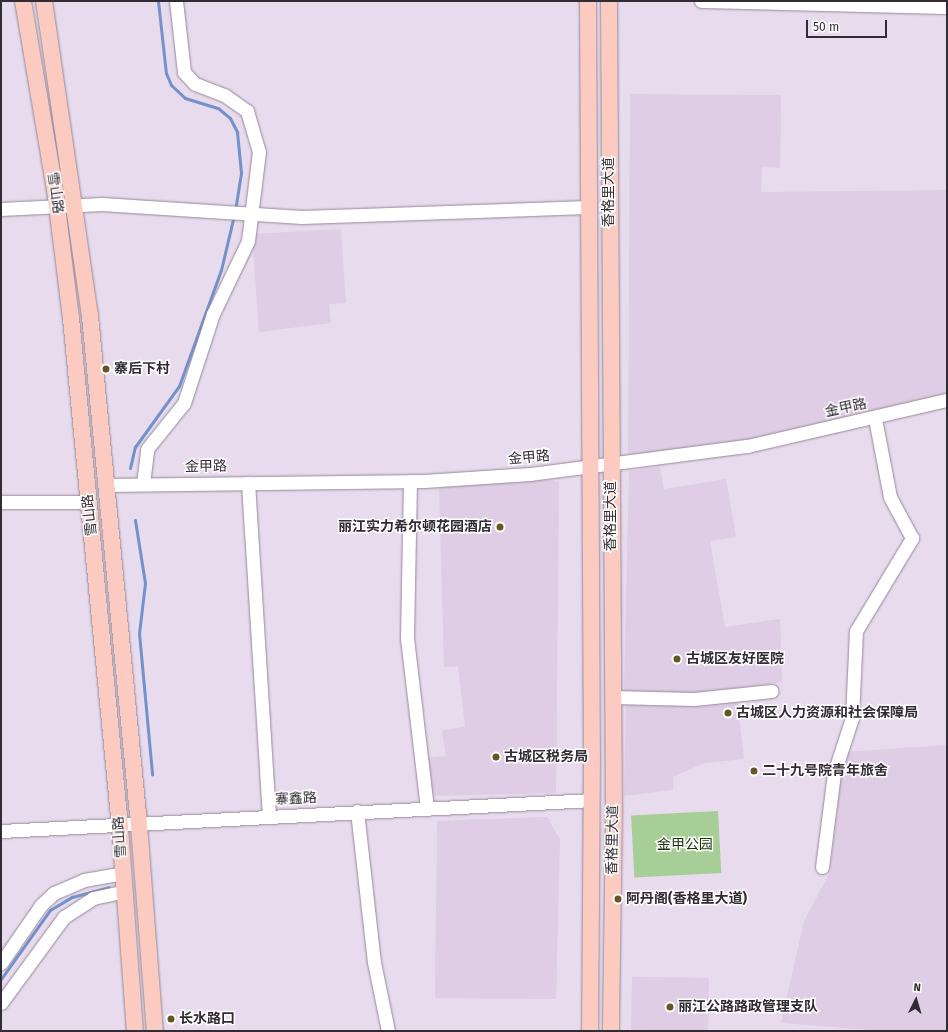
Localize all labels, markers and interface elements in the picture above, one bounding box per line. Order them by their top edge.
scale bar [808,12,889,38]
text: 50 m [813,20,839,34]
street label: 香格里大道 [601,157,617,227]
street label: 雪山路 [44,171,66,215]
place label: 寨后下村 [114,361,170,377]
marker: 寨后下村 [101,364,111,374]
street label: 金甲路 [824,395,868,421]
street label: 金甲路 [507,448,551,468]
street label: 金甲路 [185,458,227,476]
street label: 香格里大道 [603,481,619,551]
street label: 雪山路 [79,493,101,537]
place label: 丽江实力希尔顿花园酒店 [338,519,492,535]
marker: 丽江实力希尔顿花园酒店 [495,522,505,532]
place label: 古城区友好医院 [686,651,784,667]
marker: 古城区友好医院 [671,653,683,665]
place label: 古城区人力资源和社会保障局 [736,705,918,721]
marker: 古城区人力资源和社会保障局 [723,708,733,718]
place label: 古城区税务局 [504,749,588,765]
marker: 古城区税务局 [491,752,501,762]
place label: 二十九号院青年旅舍 [762,763,888,779]
marker: 二十九号院青年旅舍 [749,766,759,776]
street label: 寨鑫路 [275,790,317,808]
street label: 香格里大道 [604,805,622,875]
street label: 雪山路 [110,815,130,859]
park label: 金甲公园 [657,837,713,853]
place label: 阿丹阁(香格里大道) [626,891,747,907]
marker: 阿丹阁(香格里大道) [613,894,623,904]
north arrow [896,980,936,1020]
text: N [913,981,921,994]
place label: 丽江公路路政管理支队 [678,999,818,1015]
marker: 丽江公路路政管理支队 [665,1002,675,1012]
place label: 长水路口 [179,1011,235,1027]
marker: 长水路口 [166,1014,176,1024]

